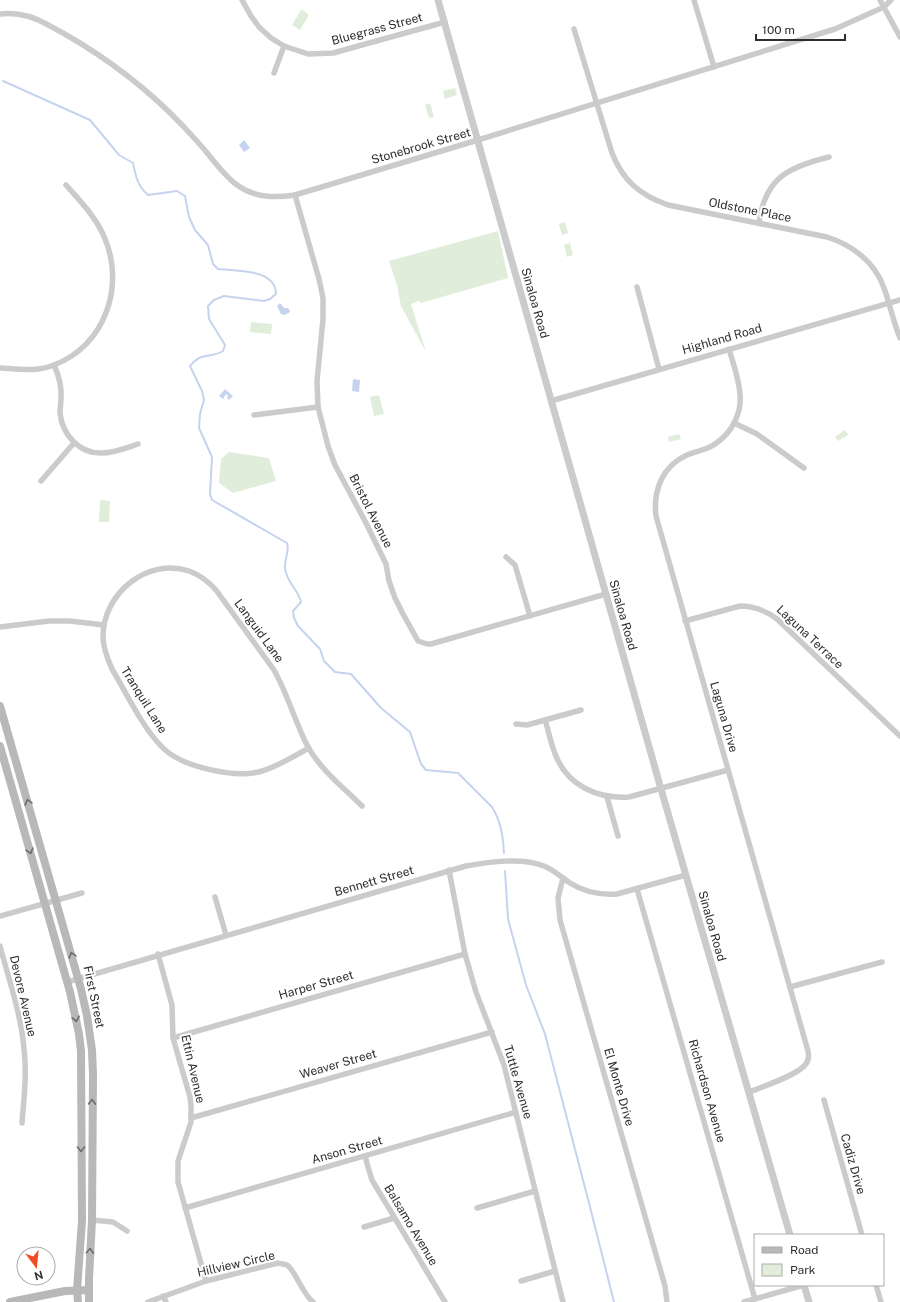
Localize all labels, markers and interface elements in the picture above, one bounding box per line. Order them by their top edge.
street label: Bluegrass Street [330,10,424,48]
scale bar [756,16,845,42]
text: 100 m [762,23,795,37]
street label: Stonebrook Street [370,125,473,167]
street label: Oldstone Place [707,195,793,225]
street label: Sinaloa Road [518,266,552,340]
street label: Highland Road [681,321,763,357]
street label: Bristol Avenue [346,472,396,550]
street label: Sinaloa Road [606,578,640,652]
street label: Languid Lane [231,597,287,666]
street label: Laguna Terrace [774,602,846,672]
street label: Tranquil Lane [118,664,170,736]
street label: Laguna Drive [707,680,741,754]
one-way arrow [24,799,32,805]
one-way arrow [25,847,34,854]
street label: Bennett Street [333,863,416,899]
street label: Sinaloa Road [695,889,729,963]
one-way arrow [68,951,76,958]
street label: Devore Avenue [7,954,39,1038]
street label: First Street [81,965,108,1030]
street label: Harper Street [277,968,355,1002]
one-way arrow [72,1016,80,1023]
street label: Ettin Avenue [178,1033,208,1105]
street label: Richardson Avenue [686,1038,728,1144]
street label: Tuttle Avenue [501,1043,535,1121]
street label: Weaver Street [298,1046,378,1082]
street label: El Monte Drive [601,1046,637,1128]
one-way arrow [88,1099,96,1105]
street label: Cadiz Drive [838,1132,868,1196]
street label: Anson Street [310,1133,384,1167]
one-way arrow [77,1146,85,1152]
street label: Balsamo Avenue [381,1182,441,1268]
legend [754,1234,884,1286]
text: Road [790,1243,818,1257]
north arrow [16,1246,56,1286]
one-way arrow [86,1248,95,1254]
street label: Hillview Circle [196,1248,277,1280]
text: Park [790,1263,816,1277]
text: N [33,1269,45,1283]

